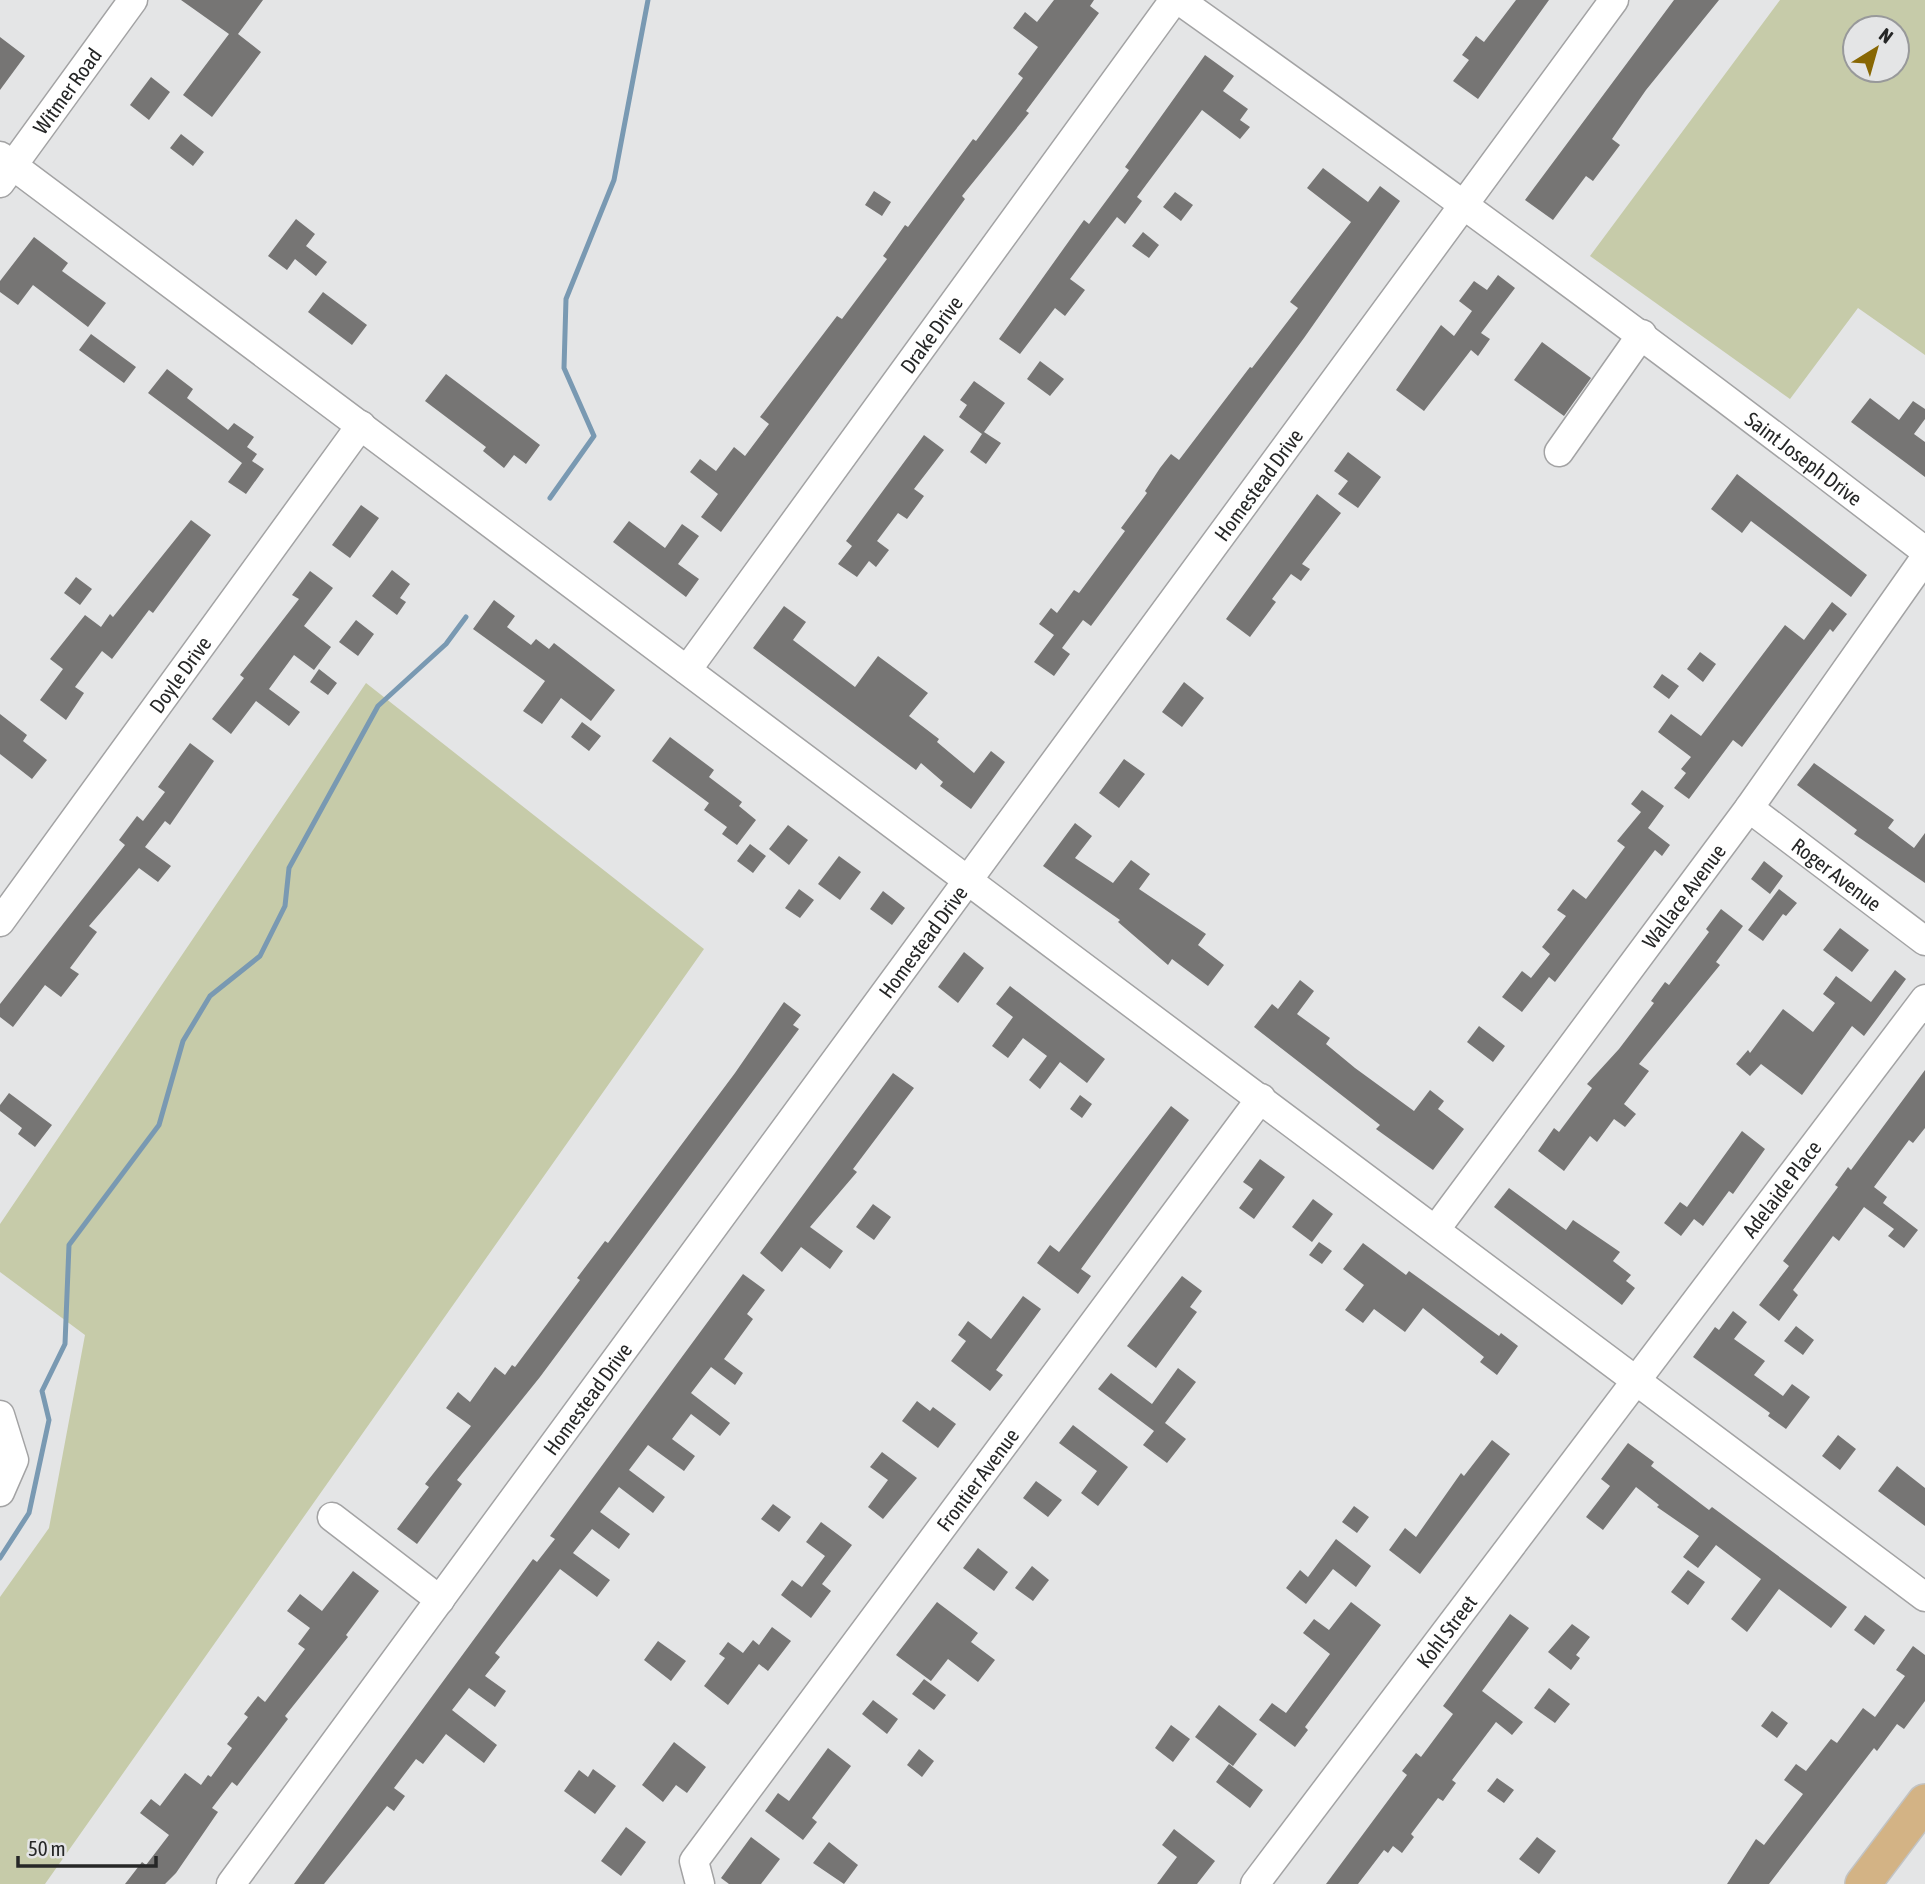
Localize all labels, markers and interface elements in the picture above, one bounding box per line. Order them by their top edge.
north arrow [1841,14,1911,84]
text: N [1875,23,1897,48]
street label: Witmer Road [28,43,106,138]
street label: Drake Drive [895,291,967,378]
street label: Saint Joseph Drive [1741,406,1867,510]
street label: Homestead Drive [1209,424,1307,545]
street label: Doyle Drive [144,631,216,717]
street label: Roger Avenue [1787,833,1886,916]
street label: Wallace Avenue [1637,839,1730,953]
street label: Homestead Drive [874,881,972,1002]
street label: Adelaide Place [1737,1136,1826,1242]
street label: Homestead Drive [538,1338,636,1459]
street label: Frontier Avenue [931,1423,1023,1536]
street label: Kohl Street [1411,1590,1481,1672]
scale bar [18,1825,156,1869]
text: 50 m [28,1836,66,1860]

